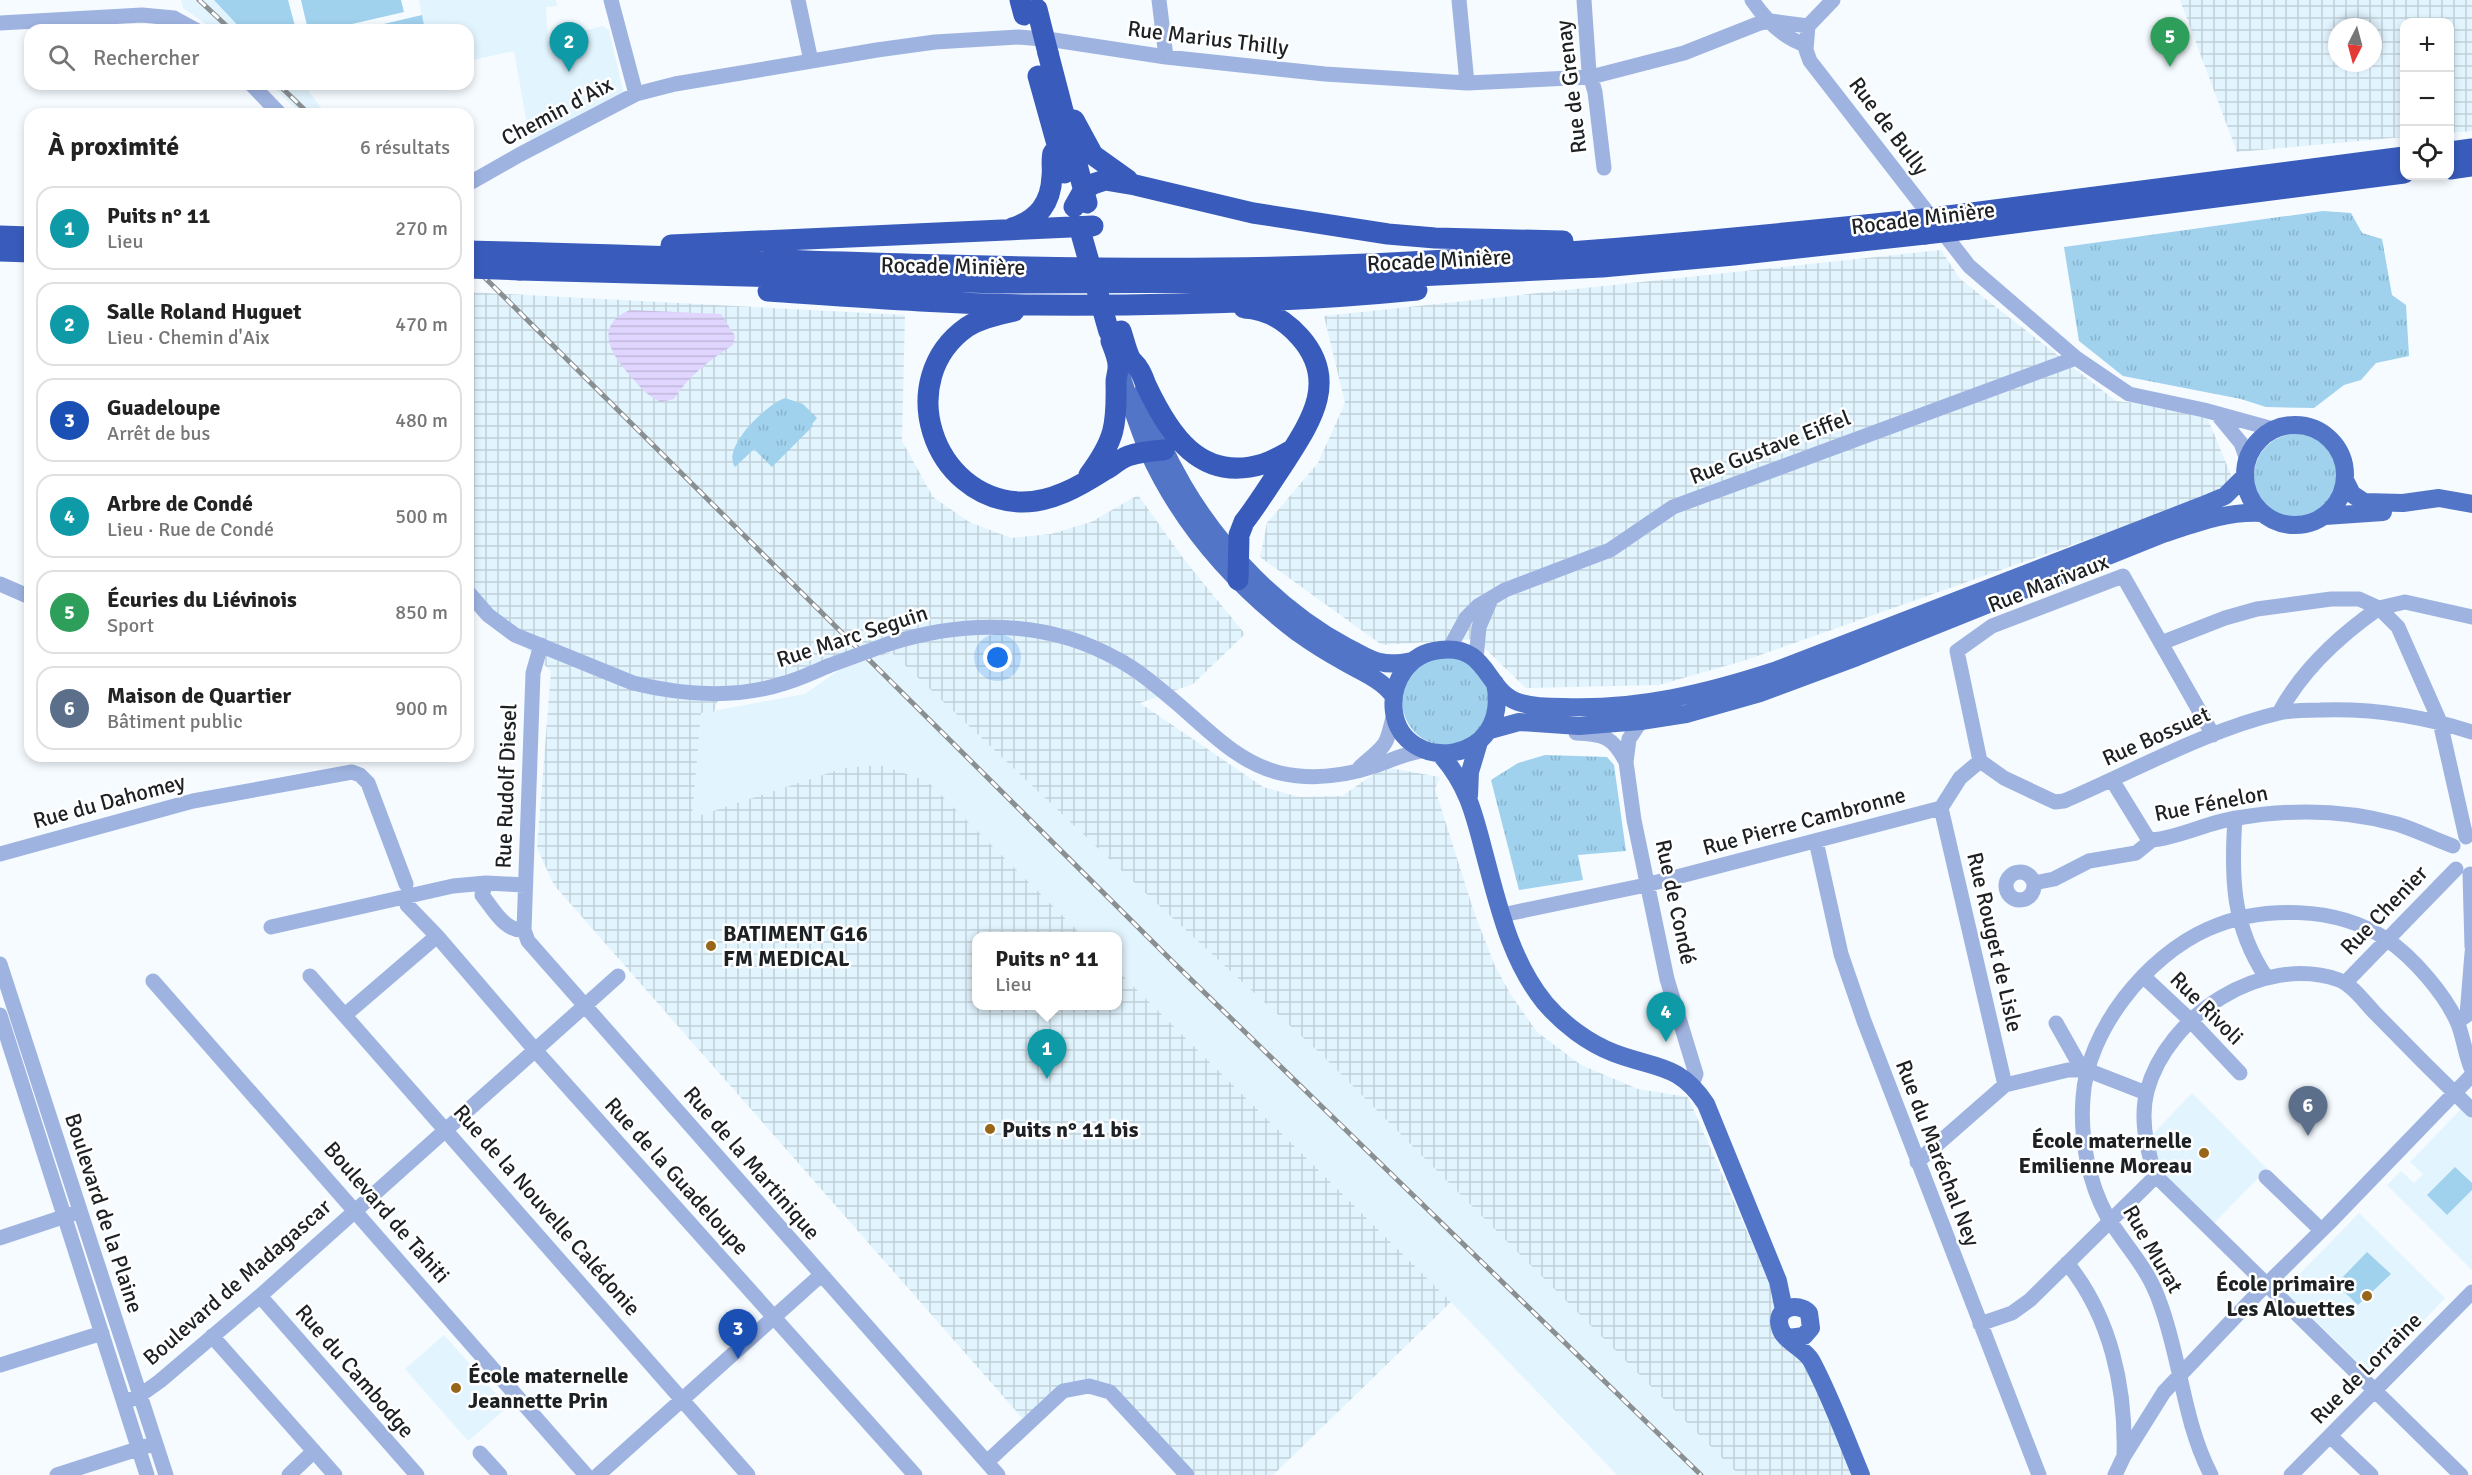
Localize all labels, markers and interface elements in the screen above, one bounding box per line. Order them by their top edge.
street label: Rue Marius Thilly [1126,15,1291,61]
pin: 5 [2150,17,2190,67]
street label: Rue de Grenay [1549,18,1593,155]
north arrow [2328,18,2382,72]
map controls [2400,18,2454,180]
button: + [2400,18,2454,72]
pin: 2 [550,22,588,72]
search box [24,24,474,90]
icon: search [45,41,78,74]
text: Rechercher [93,44,199,71]
street label: Chemin d'Aix [497,70,617,152]
street label: Rue de Bully [1843,72,1935,181]
button: − [2400,72,2454,126]
button: locate [2400,126,2454,180]
text: À proximité [48,131,179,163]
text: 6 résultats [360,135,450,160]
street label: Rocade Minière [1850,196,1996,240]
text: Puits n° 11 [107,202,211,229]
text: 1 [64,216,75,241]
text: 270 m [395,216,448,241]
text: Lieu [107,229,143,254]
street label: Rocade Minière [1366,243,1512,277]
street label: Rocade Minière [880,251,1026,281]
text: Salle Roland Huguet [107,298,301,325]
text: 2 [64,312,75,337]
text: 470 m [395,312,448,337]
text: Lieu · Chemin d'Aix [107,325,269,350]
text: Guadeloupe [107,394,220,421]
street label: Rue Gustave Eiffel [1686,404,1854,490]
text: 3 [64,408,75,433]
text: 480 m [395,408,448,433]
text: Arrêt de bus [107,421,210,446]
text: Arbre de Condé [107,490,253,517]
text: 4 [64,504,75,529]
text: 500 m [395,504,448,529]
text: Lieu · Rue de Condé [107,517,274,542]
street label: Rue Marivaux [1984,548,2112,618]
text: Écuries du Liévinois [107,586,297,613]
street label: Rue Marc Seguin [773,599,931,673]
text: 5 [64,600,75,625]
text: 850 m [395,600,448,625]
text: Sport [107,613,154,638]
your location [983,643,1012,672]
text: Maison de Quartier [107,682,291,709]
text: 6 [64,696,75,721]
text: 900 m [395,696,448,721]
street label: Rue Bossuet [2098,700,2214,772]
street label: Rue Rudolf Diesel [490,703,522,869]
text: Bâtiment public [107,709,243,734]
street label: Rue du Dahomey [30,768,189,834]
street label: Rue Fénelon [2152,779,2270,827]
street label: Rue Pierre Cambronne [1699,781,1909,861]
street label: Rue de Condé [1650,837,1702,967]
street label: Rue Rouget de Lisle [1961,850,2029,1034]
street label: Rue Chenier [2335,860,2433,960]
place label: BATIMENT G16 FM MEDICAL [723,920,868,972]
popup [972,932,1122,1010]
marker: BATIMENT G16 FM MEDICAL [704,939,718,953]
text: Puits n° 11 [995,945,1099,972]
street label: Rue Rivoli [2165,966,2249,1050]
text: Lieu [995,972,1032,997]
pin: 4 [1646,992,1686,1042]
pin: 1 [1028,1030,1066,1079]
street label: Rue du Maréchal Ney [1890,1056,1986,1251]
street label: Rue de la Martinique [678,1081,826,1245]
pin: 6 [2288,1086,2328,1136]
street label: Rue de la Guadeloupe [599,1092,755,1260]
street label: Rue de la Nouvelle Calédonie [448,1099,646,1321]
street label: Boulevard de la Plaine [59,1110,149,1316]
place label: Puits n° 11 bis [1002,1116,1139,1143]
marker: Puits n° 11 bis [983,1122,997,1136]
place label: École maternelle Emilienne Moreau [2019,1127,2192,1179]
street label: Boulevard de Tahiti [318,1136,456,1288]
marker: École maternelle Emilienne Moreau [2197,1146,2211,1160]
street label: Boulevard de Madagascar [137,1193,337,1371]
street label: Rue Murat [2117,1200,2189,1298]
place label: École primaire Les Alouettes [2216,1270,2355,1322]
marker: École primaire Les Alouettes [2360,1289,2374,1303]
street label: Rue du Cambodge [290,1299,420,1443]
street label: Rue de Lorraine [2305,1307,2427,1429]
pin: 3 [718,1310,758,1359]
place label: École maternelle Jeannette Prin [468,1362,628,1414]
marker: École maternelle Jeannette Prin [449,1381,463,1395]

